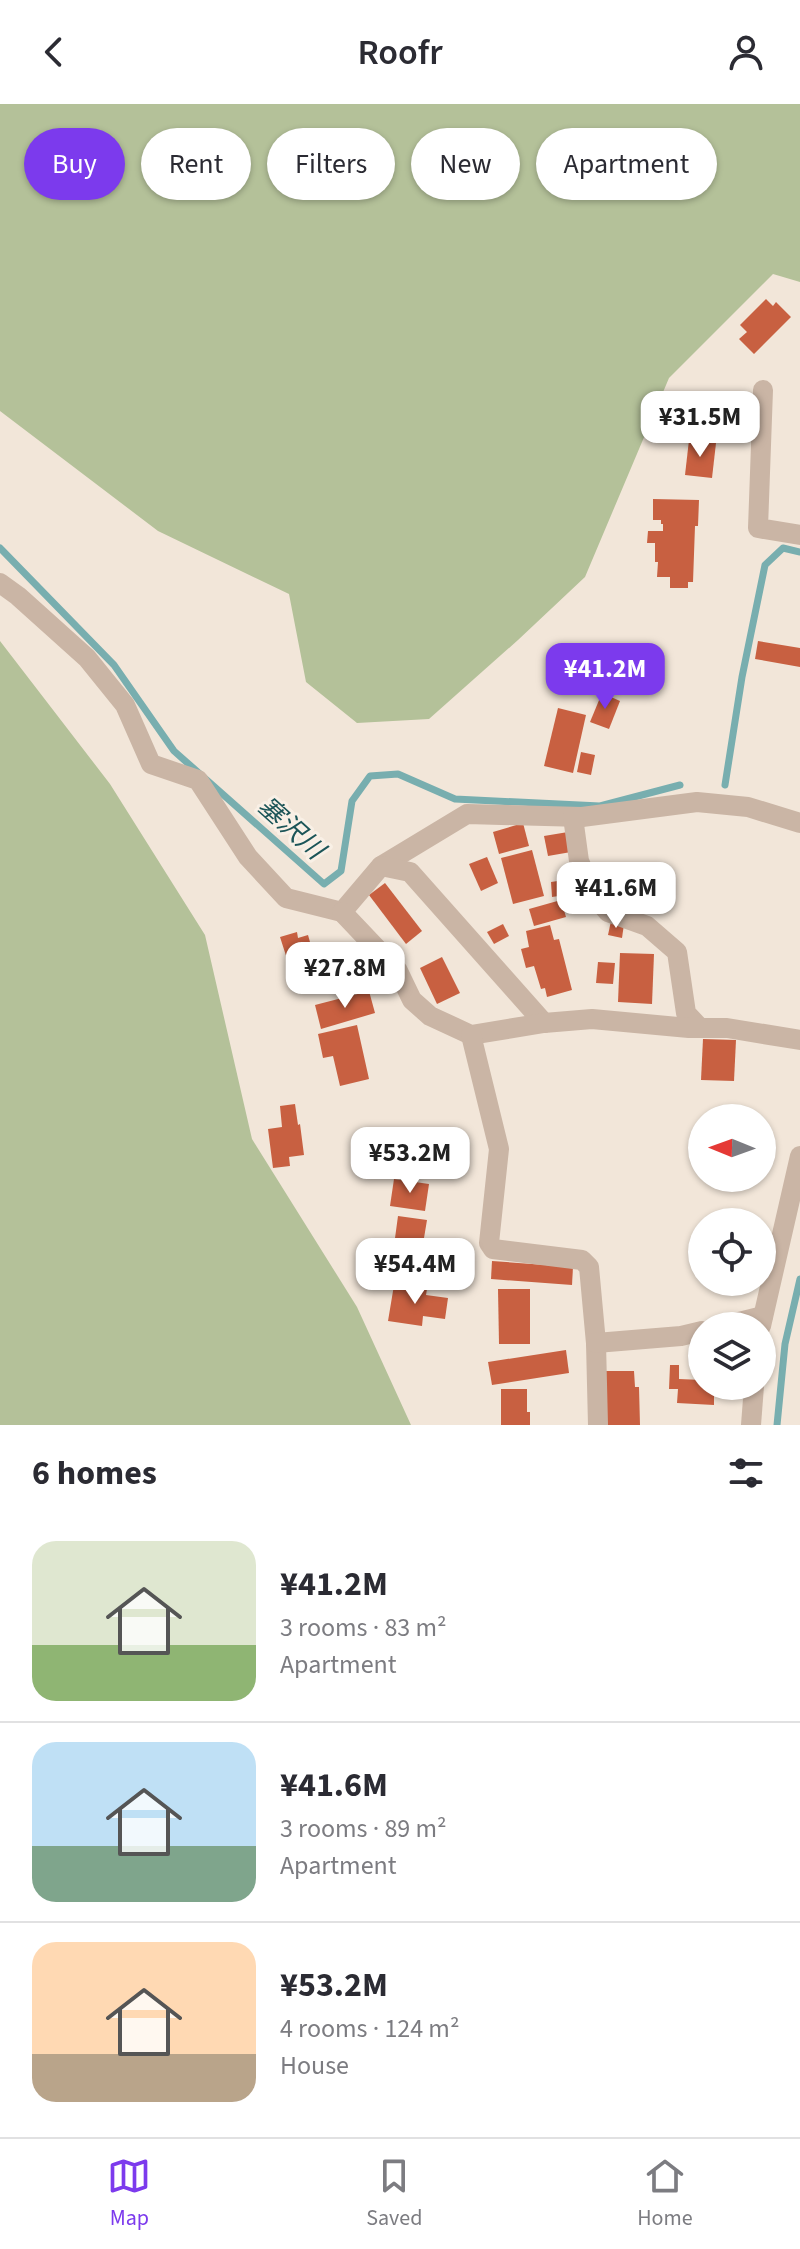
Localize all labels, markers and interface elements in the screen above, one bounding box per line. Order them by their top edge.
text: Roofr [357,27,443,78]
icon: back [32,30,76,74]
icon: person [724,30,768,74]
chip: Buy [24,128,125,200]
chip: Rent [141,128,251,200]
chip: Filters [267,128,395,200]
chip: New [411,128,520,200]
chip: Apartment [536,128,717,200]
pin: ¥31.5M [635,391,765,459]
text: ¥31.5M [659,398,741,435]
pin: ¥41.2M [540,643,670,711]
text: ¥41.2M [564,650,646,687]
water label: 塞沢川 [250,788,335,870]
pin: ¥41.6M [551,862,681,930]
text: ¥41.6M [575,869,657,906]
pin: ¥27.8M [280,942,410,1010]
text: ¥27.8M [304,949,386,986]
north arrow [688,1104,776,1192]
map controls [688,1104,776,1400]
pin: ¥53.2M [345,1127,475,1195]
text: ¥53.2M [369,1134,451,1171]
button: locate [688,1208,776,1296]
pin: ¥54.4M [350,1238,480,1306]
text: ¥54.4M [374,1245,456,1282]
button: layers [688,1312,776,1400]
text: 6 homes [32,1449,157,1498]
icon: filters [724,1451,768,1495]
text: ¥41.2M [280,1560,388,1609]
icon: home [96,1573,192,1669]
text: 3 rooms · 83 m² [280,1609,447,1646]
text: Apartment [280,1646,397,1683]
text: ¥41.6M [280,1761,388,1810]
icon: home [96,1774,192,1870]
text: 3 rooms · 89 m² [280,1810,447,1847]
text: Apartment [280,1847,397,1884]
text: ¥53.2M [280,1961,388,2010]
icon: home [96,1974,192,2070]
text: 4 rooms · 124 m² [280,2010,459,2047]
text: House [280,2047,349,2084]
tab: Map [107,2154,151,2234]
tab: Saved [366,2154,422,2234]
tab: Home [637,2154,693,2234]

